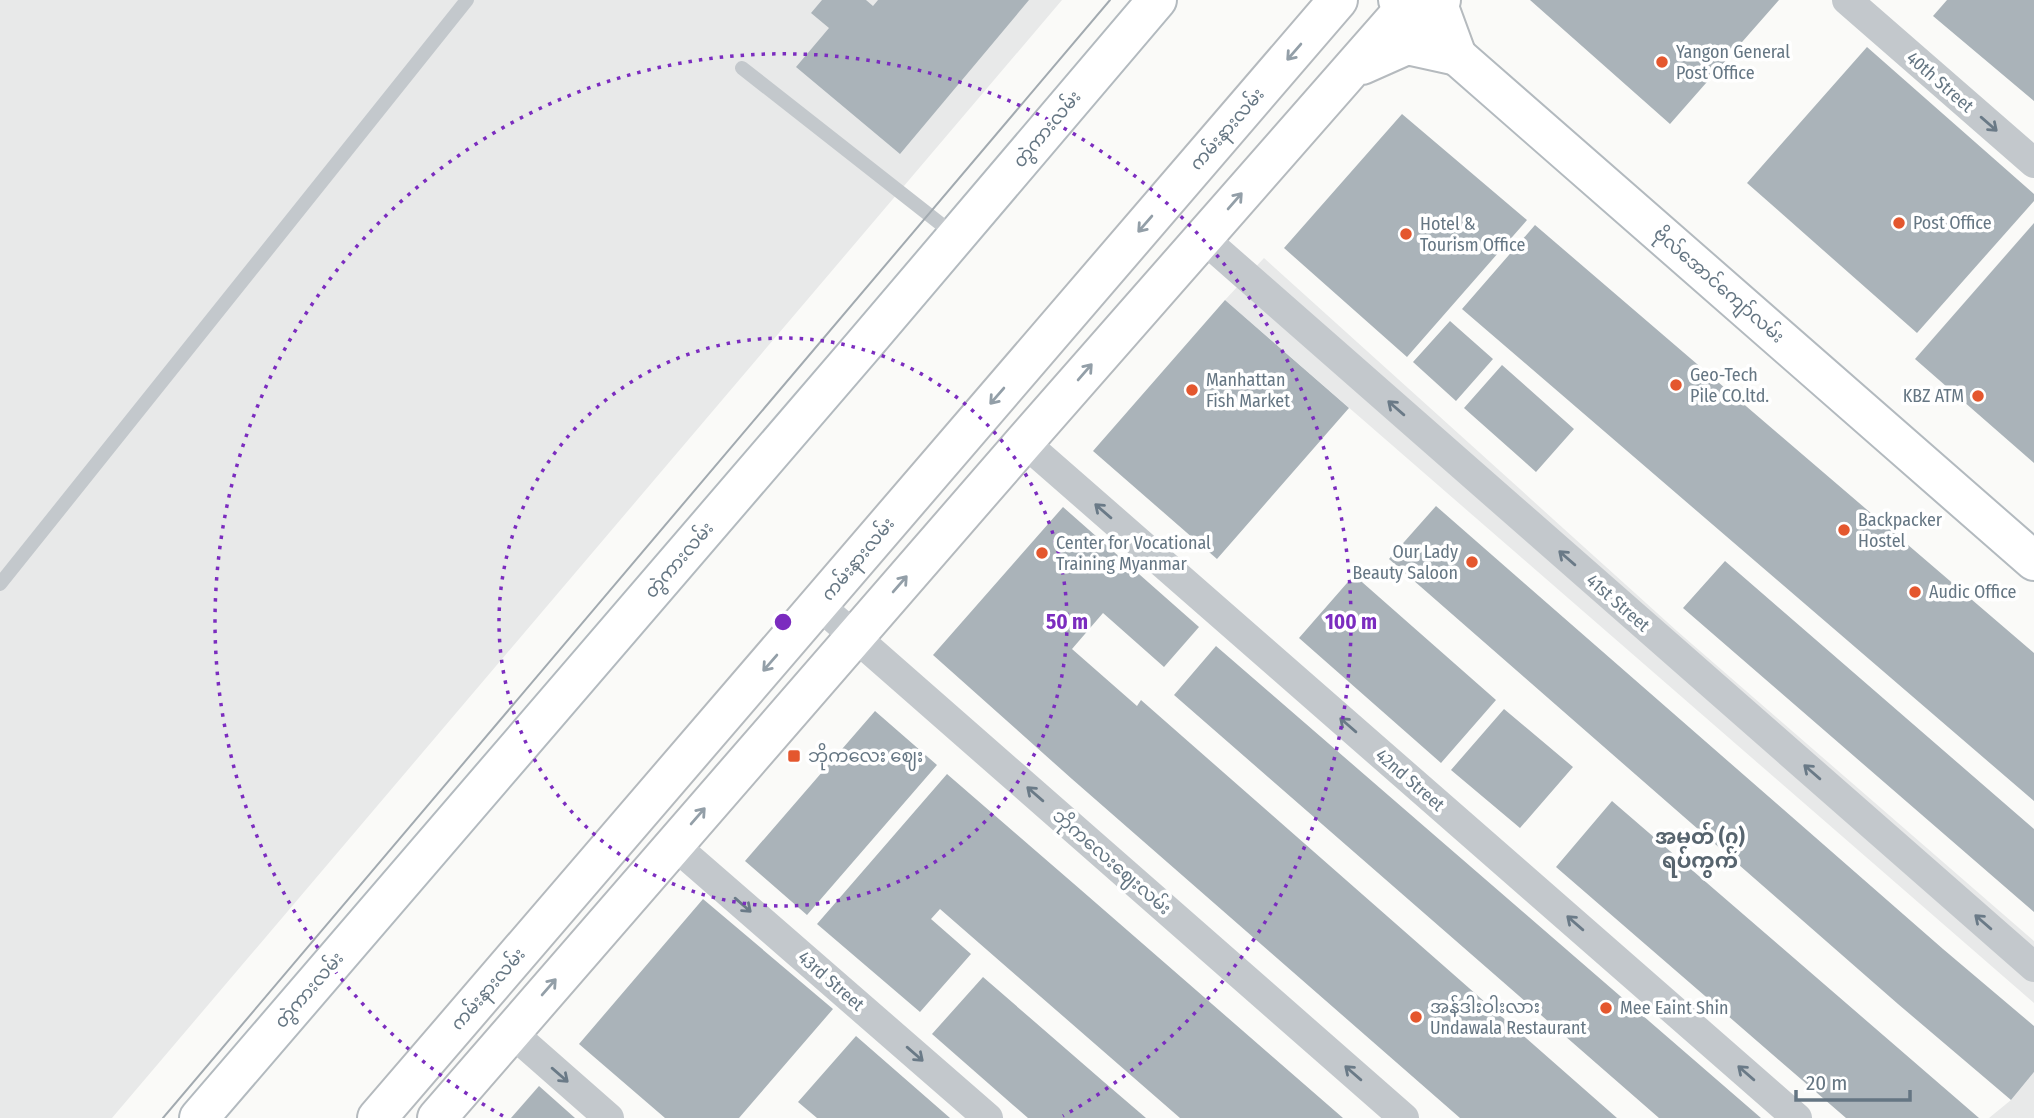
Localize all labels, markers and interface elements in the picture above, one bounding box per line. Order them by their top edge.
place label: Yangon General Post Office [1676,41,1790,84]
one-way arrow [1286,43,1302,61]
street label: 40th Street [1902,47,1978,117]
marker: Yangon General Post Office [1654,54,1670,70]
street label: ကမ်းနားလမ်း [1184,82,1272,177]
street label: တွဲကားလမ်း [1007,85,1089,174]
one-way arrow [1980,116,1998,132]
one-way arrow [1227,192,1243,210]
place label: Post Office [1913,212,1992,234]
place label: Hotel & Tourism Office [1420,213,1525,256]
one-way arrow [1137,215,1153,233]
marker: Post Office [1891,215,1907,231]
street label: ဗိုလ်အောင်ကျော်လမ်း [1647,220,1791,351]
marker: Hotel & Tourism Office [1398,226,1414,242]
one-way arrow [1077,363,1093,381]
place label: Geo-Tech Pile CO.ltd. [1690,364,1769,407]
place label: Manhattan Fish Market [1206,369,1290,412]
marker: Geo-Tech Pile CO.ltd. [1668,377,1684,393]
marker: Manhattan Fish Market [1184,382,1200,398]
place label: KBZ ATM [1903,385,1964,407]
one-way arrow [989,387,1005,405]
marker: KBZ ATM [1970,388,1986,404]
one-way arrow [1388,399,1405,416]
one-way arrow [1094,503,1112,519]
place label: Backpacker Hostel [1858,509,1943,552]
street label: ကမ်းနားလမ်း [815,512,902,608]
street label: တွဲကားလမ်း [639,516,721,605]
marker: Backpacker Hostel [1836,522,1852,538]
place label: Center for Vocational Training Myanmar [1056,532,1211,575]
place label: Our Lady Beauty Saloon [1352,541,1458,584]
marker: Center for Vocational Training Myanmar [1034,545,1050,561]
one-way arrow [1558,550,1576,566]
marker: Our Lady Beauty Saloon [1464,554,1480,570]
street label: 41st Street [1582,569,1654,637]
one-way arrow [892,576,908,594]
place label: Audic Office [1929,581,2017,603]
marker: Audic Office [1907,584,1923,600]
text: 50 m [1046,609,1088,635]
text: 100 m [1325,609,1377,635]
centre of rings [771,610,795,634]
one-way arrow [762,654,778,672]
one-way arrow [1339,717,1357,733]
place label: ဘိုကလေး ဈေး [808,742,923,771]
street label: 42nd Street [1371,744,1449,816]
marker: ဘိုကလေး ဈေး [786,748,802,764]
one-way arrow [1803,764,1821,780]
one-way arrow [1026,786,1044,802]
street label: ဘိုကလေးဈေးလမ်း [1046,802,1178,922]
one-way arrow [690,807,706,825]
district label: အမှတ် (၇) ရပ်ကွက် [1655,821,1745,878]
one-way arrow [734,897,752,913]
one-way arrow [1975,914,1992,931]
one-way arrow [1566,915,1584,931]
street label: ကမ်းနားလမ်း [445,942,533,1037]
street label: တွဲကားလမ်း [269,946,351,1035]
street label: 43rd Street [793,946,869,1016]
one-way arrow [541,978,557,996]
place label: အန်ဒါးဝါးလား Undawala Restaurant [1430,994,1586,1039]
place label: Mee Eaint Shin [1620,997,1728,1019]
marker: Mee Eaint Shin [1598,1000,1614,1016]
marker: အန်ဒါးဝါးလား Undawala Restaurant [1408,1009,1424,1025]
one-way arrow [906,1046,923,1063]
scale bar [1796,1058,1910,1102]
one-way arrow [1344,1065,1362,1081]
one-way arrow [1737,1065,1755,1081]
one-way arrow [550,1067,568,1083]
text: 20 m [1806,1070,1847,1096]

